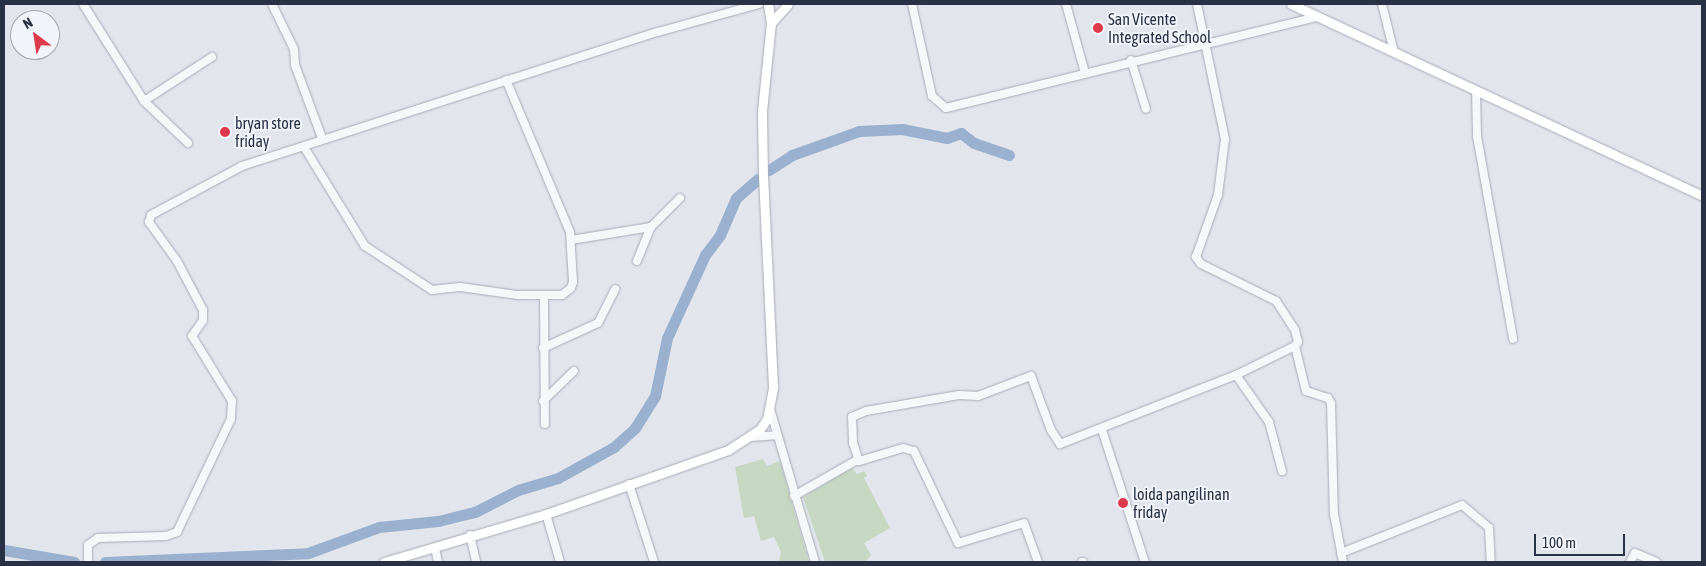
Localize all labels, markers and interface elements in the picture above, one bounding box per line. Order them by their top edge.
place label: San Vicente Integrated School [1108,9,1211,47]
north arrow [10,10,60,60]
text: N [20,14,35,32]
marker: San Vicente Integrated School [1092,22,1104,34]
place label: bryan store friday [235,113,301,151]
marker: bryan store friday [219,126,231,138]
place label: loida pangilinan friday [1133,484,1230,522]
marker: loida pangilinan friday [1117,497,1129,509]
scale bar [1536,524,1627,556]
text: 100 m [1542,534,1576,551]

